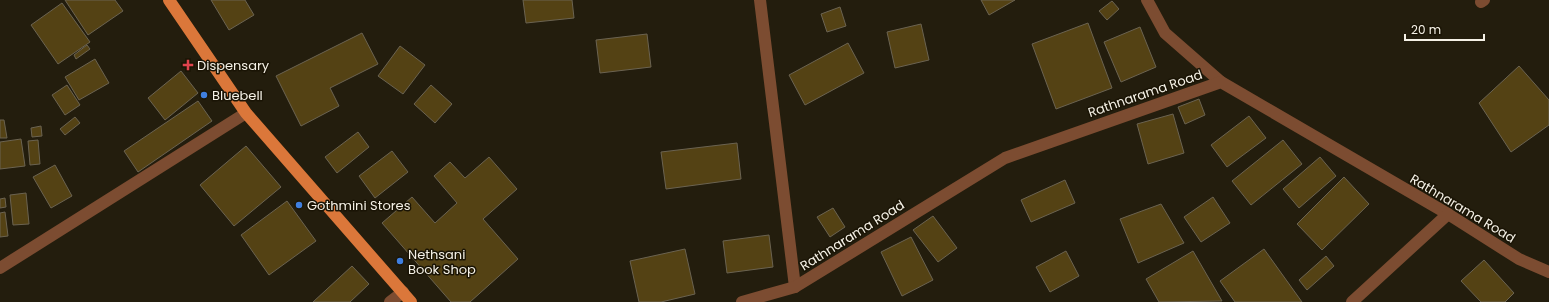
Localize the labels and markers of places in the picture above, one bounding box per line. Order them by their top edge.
place label: Dispensary [197,56,270,75]
marker: Dispensary [182,59,194,71]
place label: Bluebell [212,86,263,105]
marker: Bluebell [199,90,209,100]
place label: Gothmini Stores [307,196,411,215]
marker: Gothmini Stores [294,200,304,210]
place label: Nethsani Book Shop [408,245,476,279]
marker: Nethsani Book Shop [395,256,405,266]

